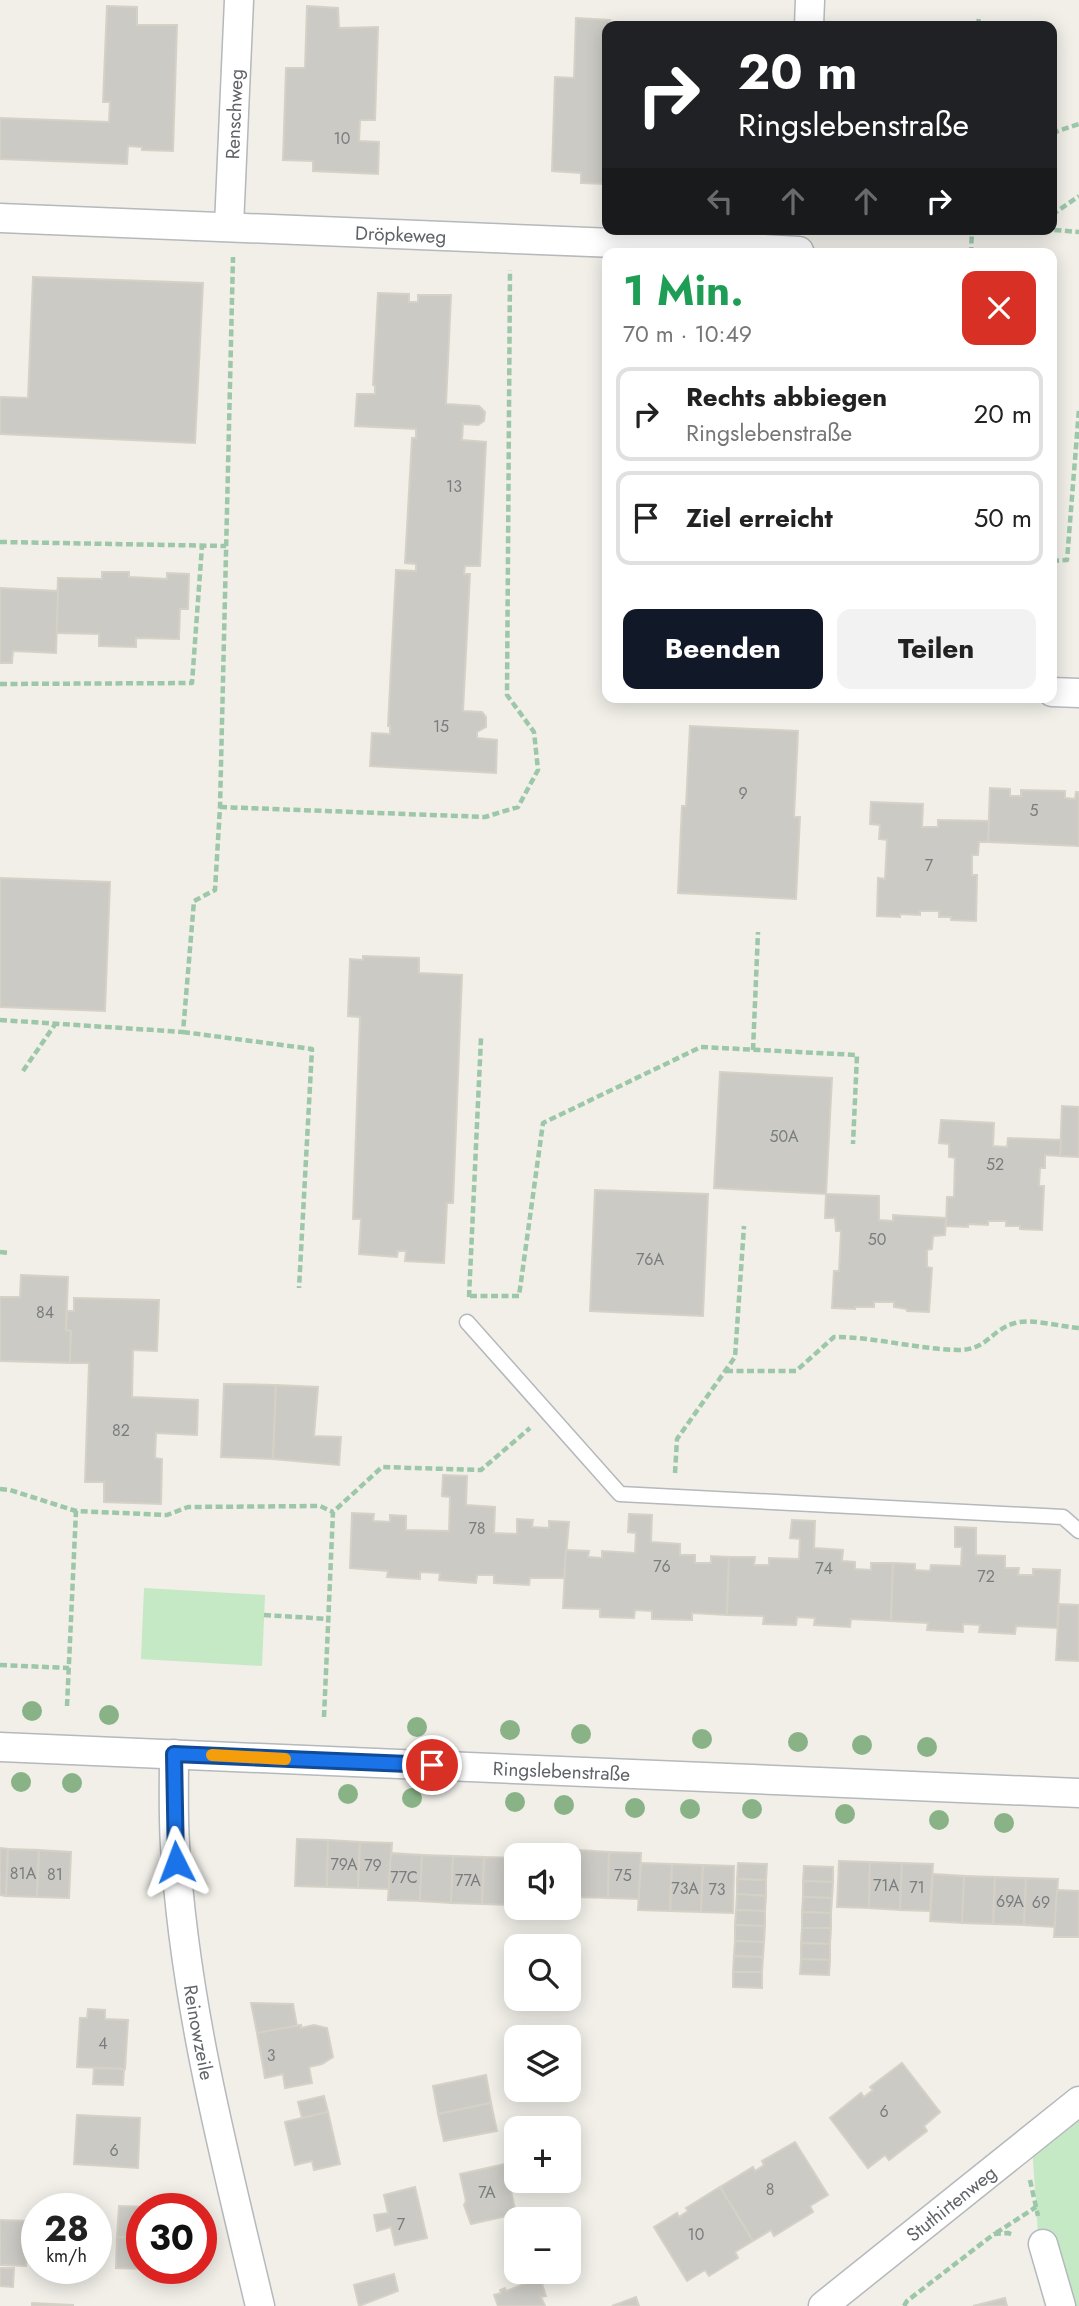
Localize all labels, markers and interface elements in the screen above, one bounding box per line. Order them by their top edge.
text: 20 m [738,37,857,107]
icon: right [623,49,714,140]
street label: Renschweg [219,68,250,160]
text: Ringslebenstraße [738,102,969,148]
house number: 10 [334,127,350,150]
icon: left [701,182,739,220]
icon: ahead [774,182,812,220]
icon: ahead [847,182,885,220]
icon: right [920,182,958,220]
street label: Dröpkeweg [355,219,447,250]
text: 1 Min. [623,260,744,321]
button: close [962,271,1036,345]
text: 70 m · 10:49 [623,317,752,351]
text: Rechts abbiegen [686,378,887,416]
icon: right [627,395,665,433]
text: 20 m [974,395,1032,433]
text: Ringslebenstraße [686,416,852,450]
house number: 13 [446,475,462,498]
icon: arrive [627,499,665,537]
text: Ziel erreicht [686,499,833,537]
text: 50 m [974,499,1032,537]
button: Beenden [623,609,823,689]
button: Teilen [837,609,1036,689]
house number: 15 [433,715,449,738]
house number: 9 [738,782,748,805]
house number: 5 [1029,799,1039,822]
house number: 7 [925,854,934,877]
house number: 50A [769,1125,799,1148]
house number: 52 [986,1153,1004,1176]
house number: 50 [868,1228,886,1251]
house number: 76A [636,1248,665,1271]
house number: 84 [36,1301,54,1324]
house number: 82 [112,1419,130,1442]
house number: 78 [468,1517,486,1540]
house number: 76 [653,1555,671,1578]
house number: 74 [815,1557,833,1580]
house number: 72 [977,1565,995,1588]
pin [402,1735,462,1795]
icon: arrive [413,1746,451,1784]
street label: Ringslebenstraße [492,1755,631,1788]
position arrow [139,1825,213,1899]
map controls [504,1843,581,2284]
button: sound [504,1843,581,1920]
house number: 79A [330,1853,358,1876]
house number: 79 [364,1854,382,1877]
house number: 81A [10,1862,37,1885]
house number: 81 [47,1863,63,1886]
house number: 75 [614,1864,632,1887]
house number: 77C [390,1866,418,1889]
house number: 77A [455,1869,481,1892]
house number: 71A [873,1874,900,1897]
house number: 71 [909,1876,925,1899]
house number: 73A [671,1877,699,1900]
house number: 73 [708,1878,726,1901]
house number: 69A [996,1890,1024,1913]
house number: 69 [1032,1891,1050,1914]
button: search [504,1934,581,2011]
street label: Reinowzeile [177,1983,221,2083]
button: layers [504,2025,581,2102]
house number: 4 [98,2032,108,2055]
house number: 3 [267,2044,276,2067]
house number: 6 [879,2100,889,2123]
button: + [504,2116,581,2193]
house number: 6 [109,2139,119,2162]
street label: Stuthirtenweg [901,2159,1002,2248]
house number: 8 [766,2178,774,2201]
house number: 7A [478,2181,496,2204]
speed limit sign: 30 [126,2193,217,2284]
text: 28 [44,2204,89,2254]
button: − [504,2207,581,2284]
house number: 7 [397,2213,406,2236]
house number: 10 [688,2223,704,2246]
text: km/h [46,2243,87,2269]

